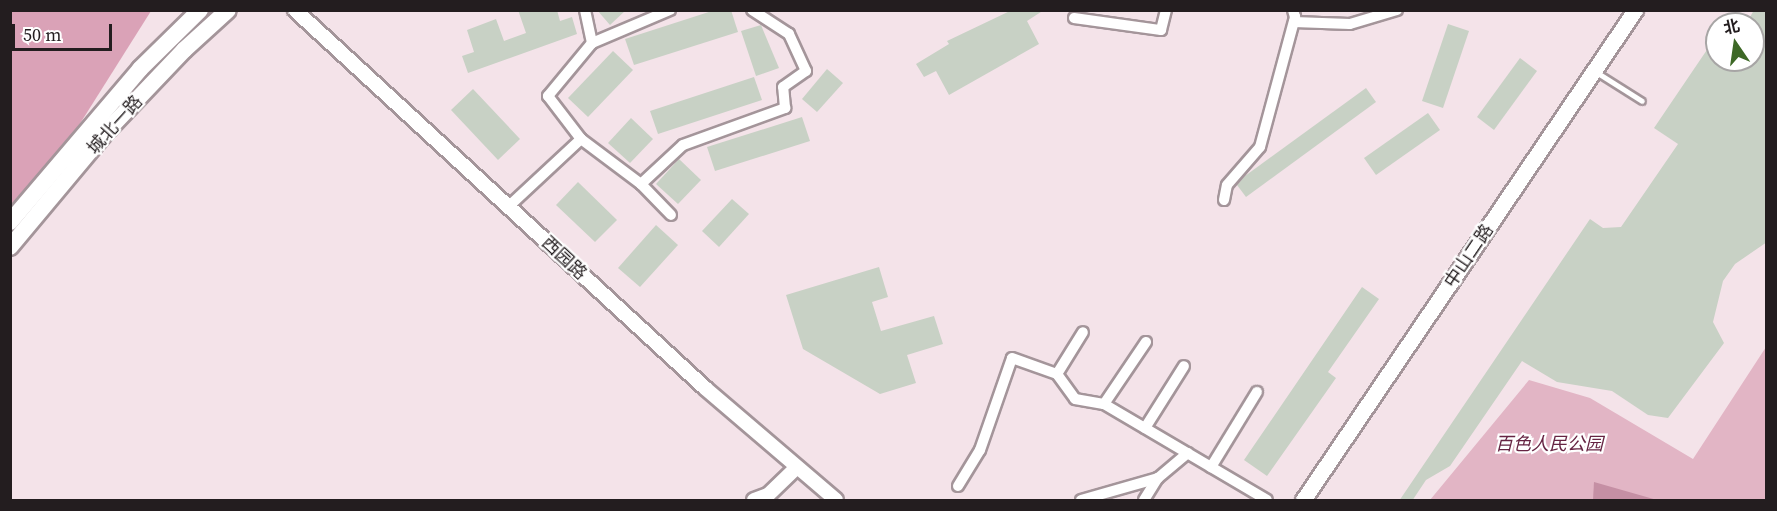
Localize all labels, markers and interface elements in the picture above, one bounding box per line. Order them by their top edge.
scale bar [15,12,116,50]
north arrow [1705,12,1765,72]
text: 北 [1721,14,1742,39]
text: 50 m [23,22,61,47]
street label: 城北一路 [83,91,147,159]
street label: 中山二路 [1440,220,1498,292]
street label: 西园路 [537,232,591,284]
park label: 百色人民公园 [1495,433,1603,455]

